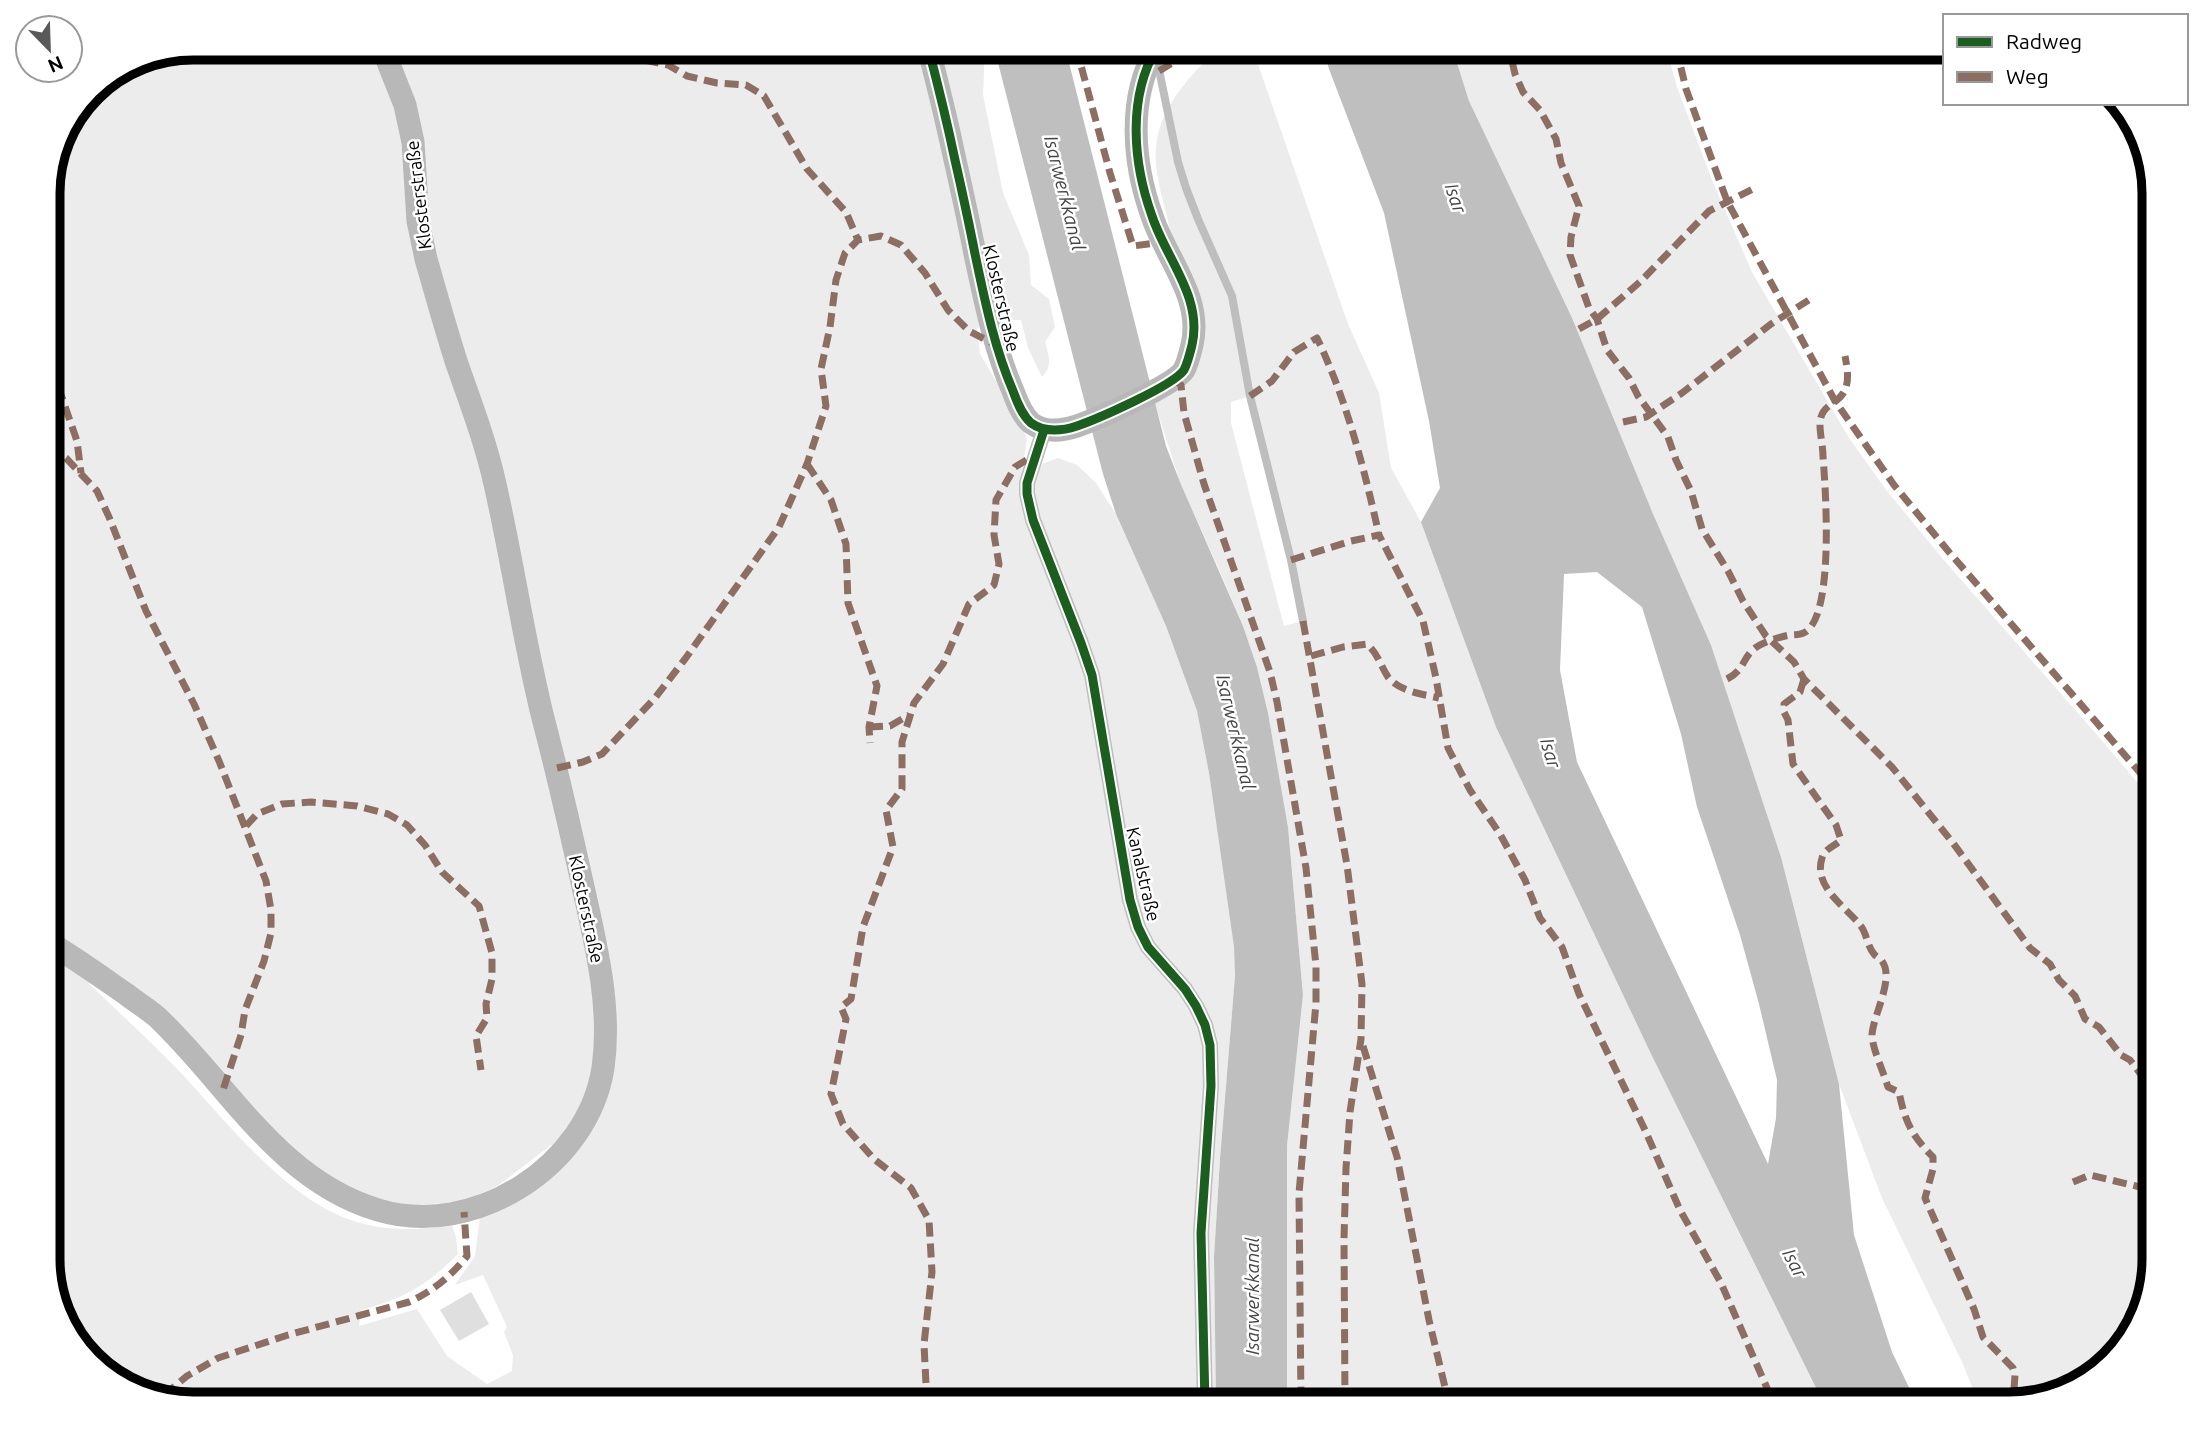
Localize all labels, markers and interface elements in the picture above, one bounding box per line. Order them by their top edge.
north arrow [14,14,84,84]
legend [1943,14,2188,105]
text: Radweg [2006,29,2082,53]
text: N [45,52,66,78]
text: Weg [2006,64,2049,88]
water label: Isarwerkkanal [1040,133,1090,253]
street label: Klosterstraße [401,139,435,251]
water label: Isar [1441,180,1472,217]
street label: Klosterstraße [980,242,1024,354]
water label: Isarwerkkanal [1212,672,1260,792]
water label: Isar [1536,735,1566,771]
street label: Kanalstraße [1123,825,1165,923]
street label: Klosterstraße [566,853,608,965]
water label: Isarwerkkanal [1241,1236,1263,1355]
water label: Isar [1778,1244,1812,1282]

